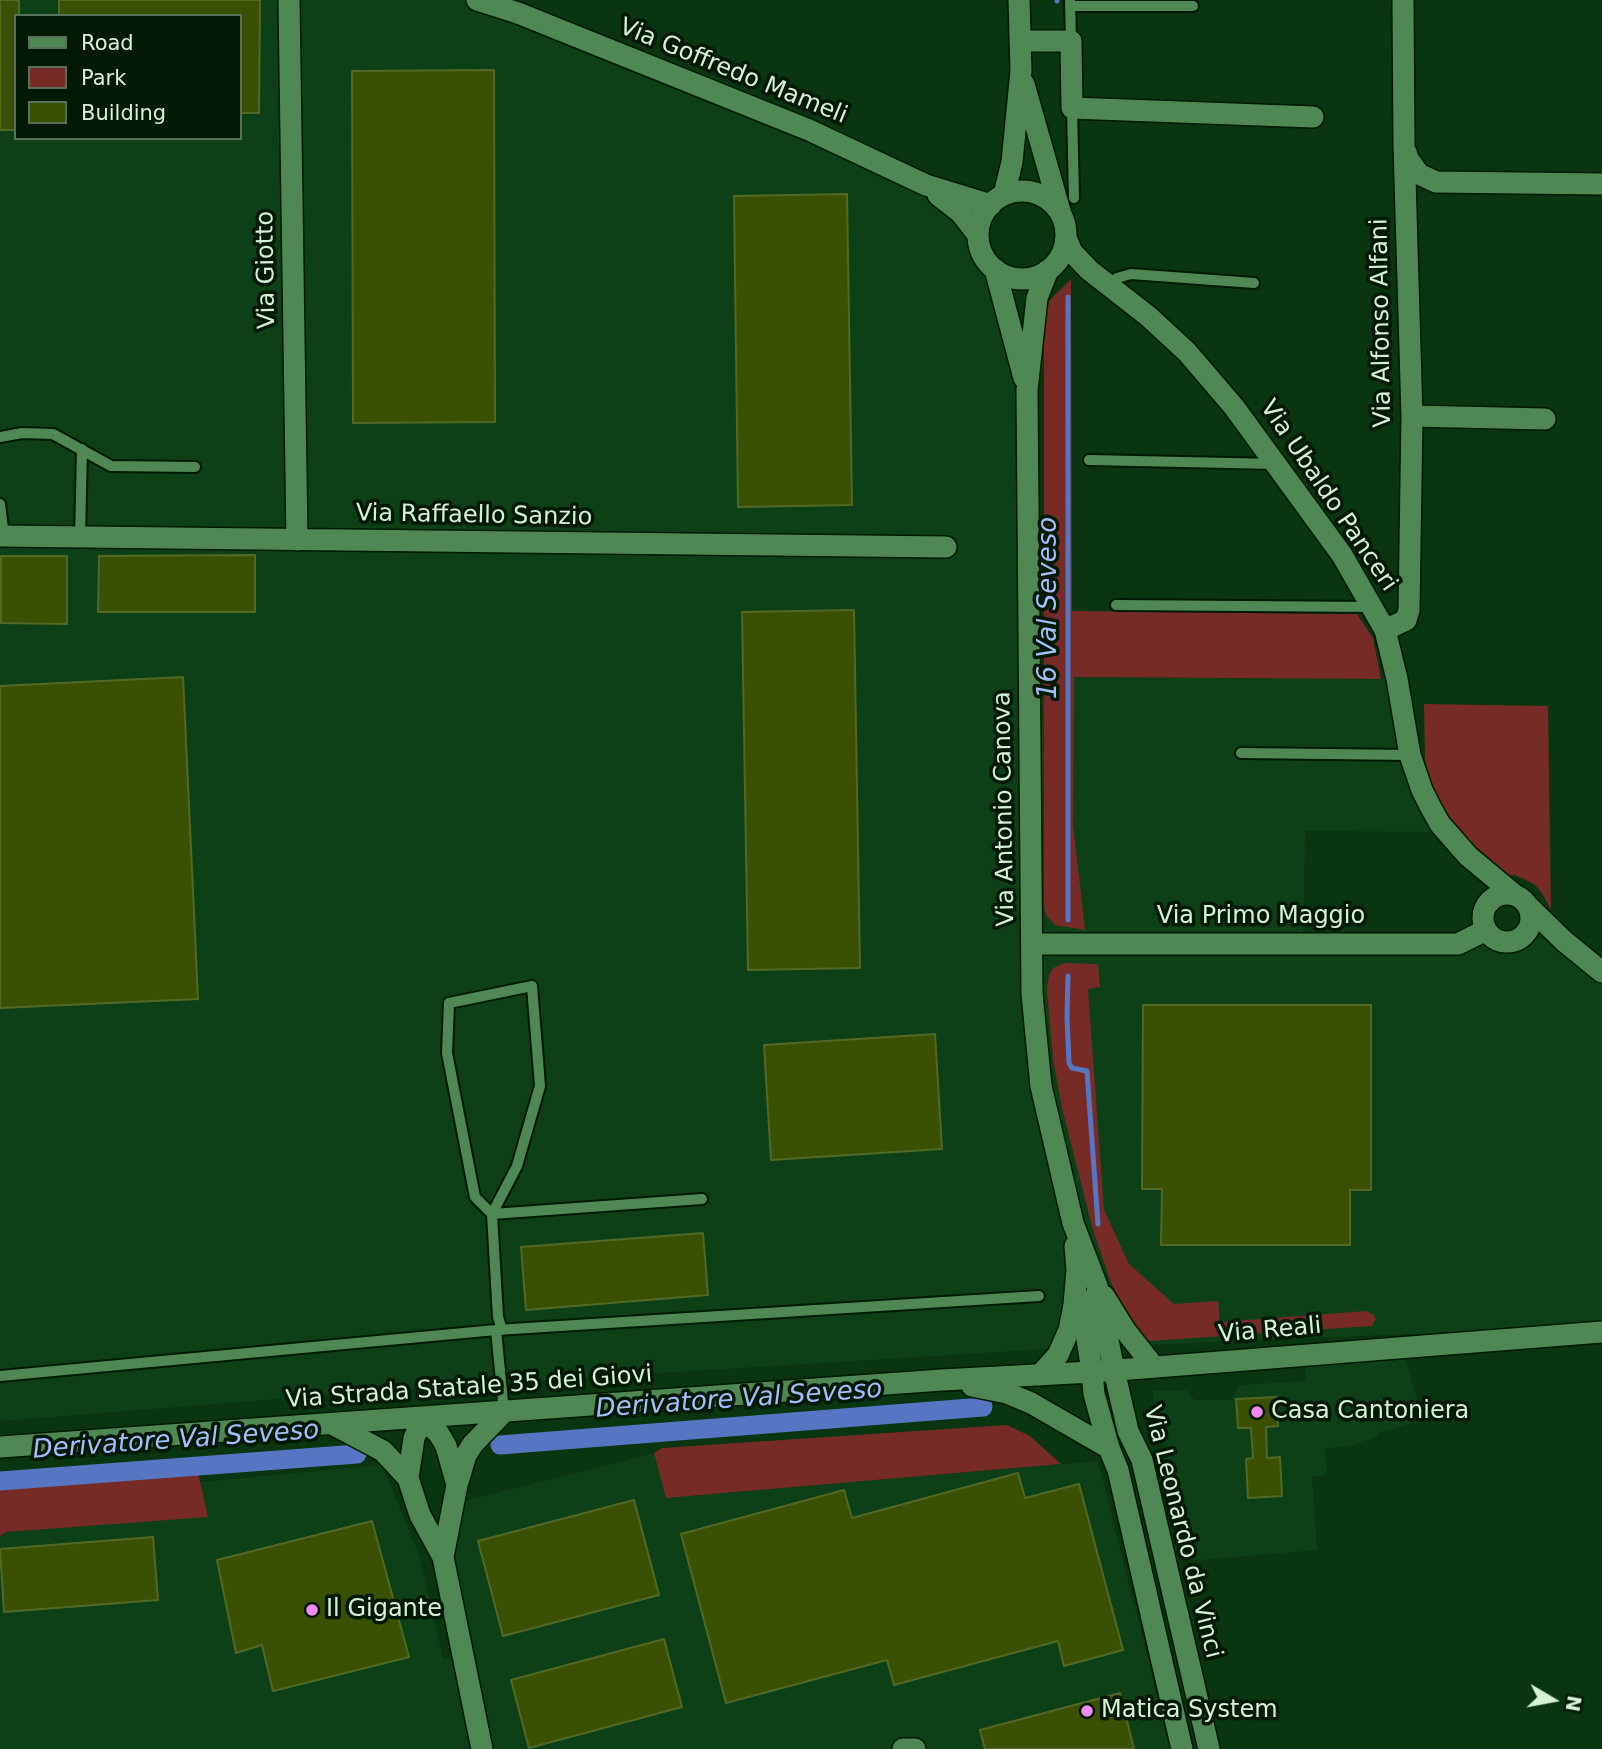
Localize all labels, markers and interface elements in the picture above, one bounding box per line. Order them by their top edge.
street label: Via Goffredo Mameli [615,13,851,131]
legend [14,14,242,140]
text: Road [81,31,134,55]
text: Park [81,66,126,90]
text: Building [81,101,166,125]
street label: Via Giotto [252,211,282,329]
street label: Via Alfonso Alfani [1366,218,1398,428]
street label: Via Ubaldo Panceri [1253,395,1403,597]
street label: Via Raffaello Sanzio [356,500,592,532]
water label: 16 Val Seveso [1033,517,1065,699]
street label: Via Antonio Canova [989,691,1021,927]
street label: Via Primo Maggio [1157,903,1365,931]
street label: Via Reali [1217,1312,1323,1350]
street label: Via Strada Statale 35 dei Giovi [285,1361,653,1415]
water label: Derivatore Val Seveso [595,1374,883,1426]
place label: Casa Cantoniera [1271,1398,1469,1426]
street label: Via Leonardo da Vinci [1137,1403,1227,1661]
marker: Casa Cantoniera [1249,1404,1265,1420]
water label: Derivatore Val Seveso [32,1415,320,1467]
place label: Il Gigante [326,1596,442,1624]
marker: Il Gigante [304,1602,320,1618]
north arrow [1518,1665,1588,1735]
text: N [1561,1694,1586,1713]
place label: Matica System [1101,1697,1278,1725]
marker: Matica System [1079,1703,1095,1719]

